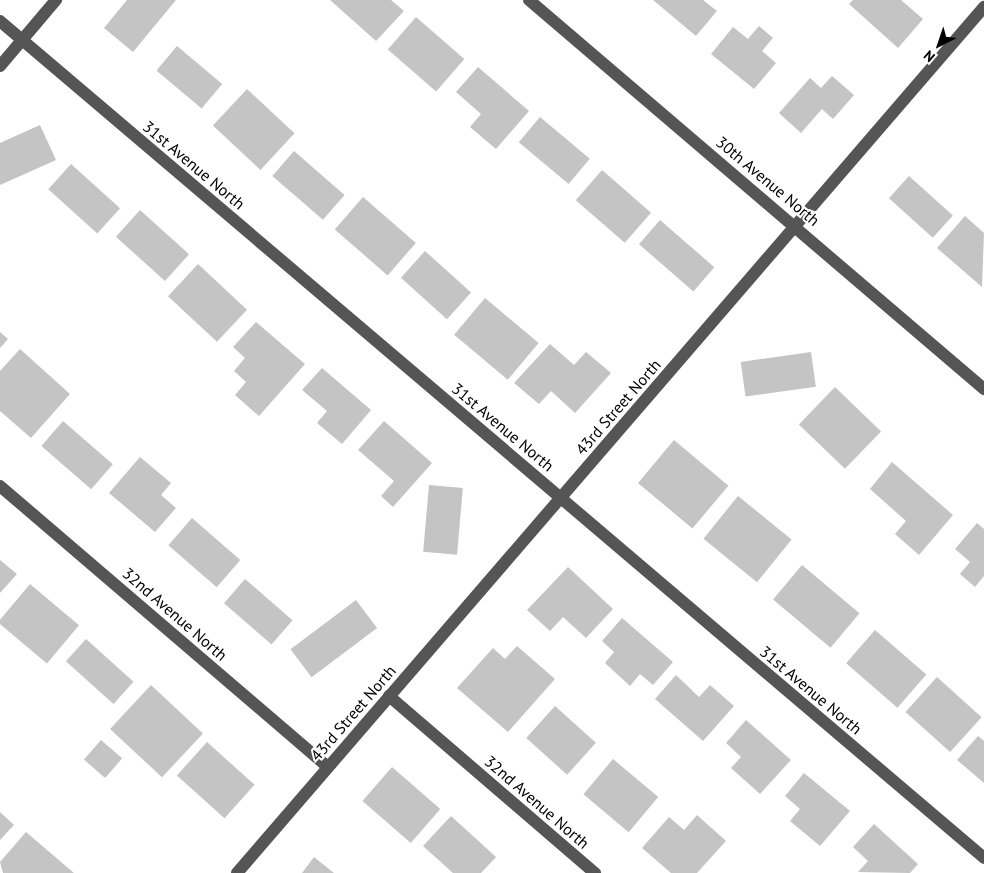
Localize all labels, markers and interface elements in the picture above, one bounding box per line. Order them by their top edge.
north arrow [914,20,964,70]
text: N [920,47,939,66]
street label: 31st Avenue North [139,117,249,213]
street label: 30th Avenue North [712,132,824,230]
street label: 43rd Street North [571,355,665,459]
street label: 31st Avenue North [448,379,558,475]
street label: 32nd Avenue North [119,563,231,665]
street label: 31st Avenue North [756,642,866,738]
street label: 43rd Street North [306,661,400,765]
street label: 32nd Avenue North [481,751,593,853]

